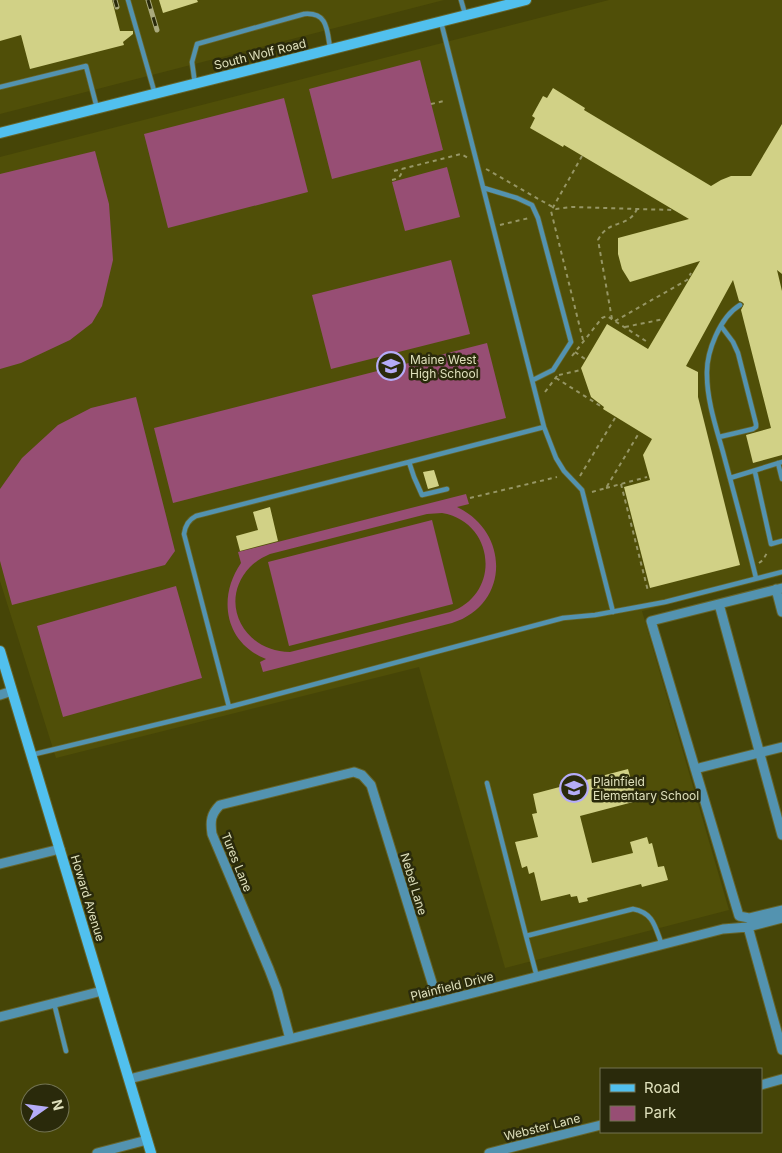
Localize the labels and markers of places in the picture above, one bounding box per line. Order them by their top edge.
school or university icon: Maine West High School [376,351,406,381]
place label: Maine West High School [410,352,479,381]
school or university icon: Plainfield Elementary School [559,773,589,803]
place label: Plainfield Elementary School [593,774,699,803]

